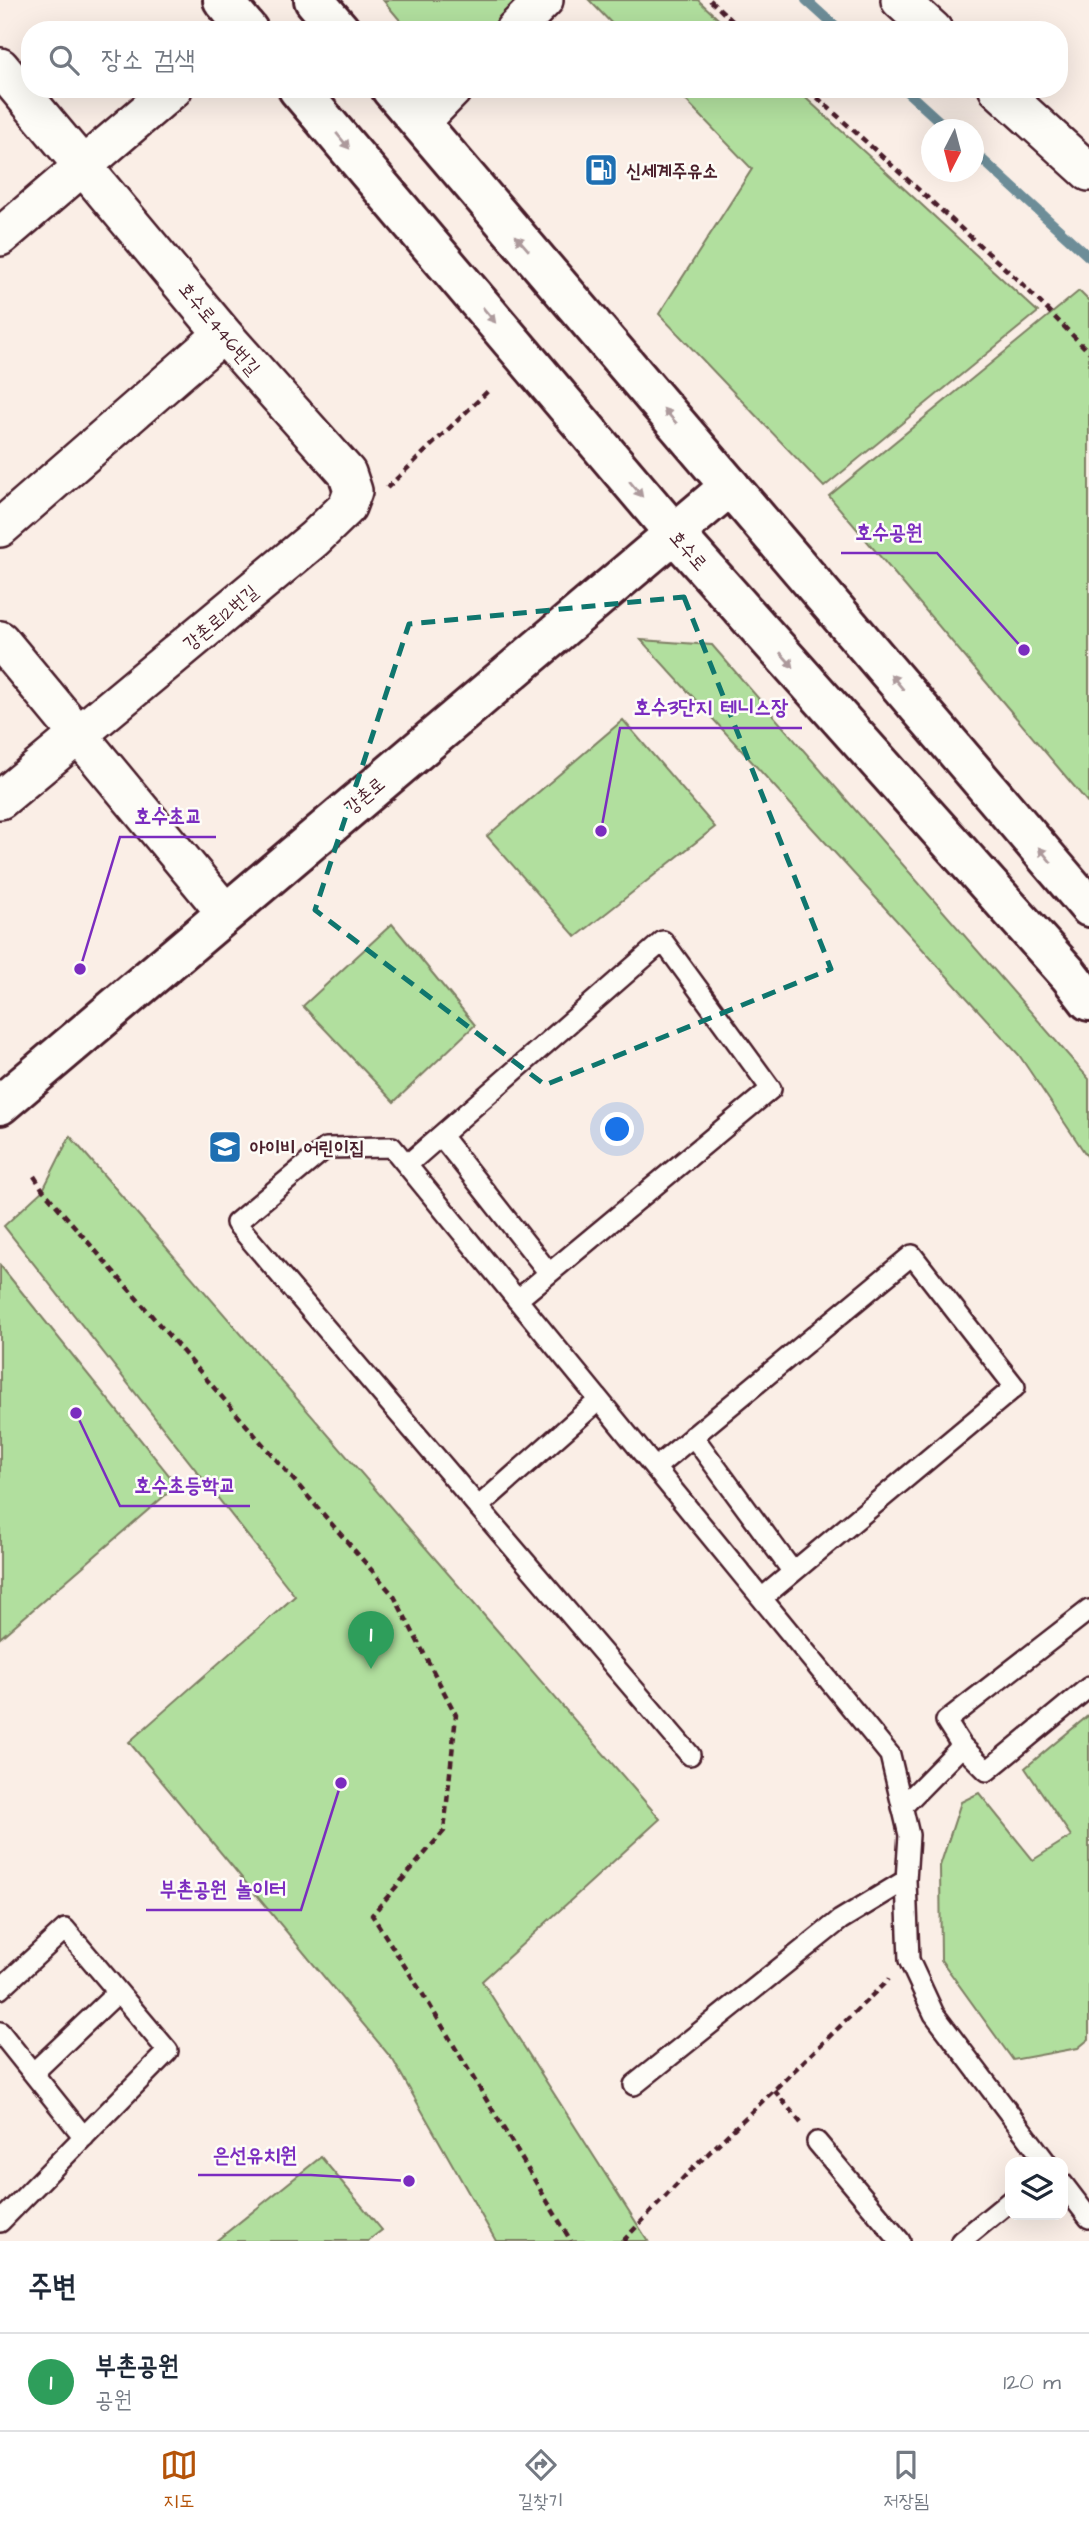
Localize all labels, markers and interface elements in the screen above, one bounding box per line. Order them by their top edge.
search box [21,21,1068,98]
icon: search [45,41,83,79]
text: 장소 검색 [101,42,195,78]
north arrow [921,119,984,182]
one-way arrow [335,132,350,150]
fuel station icon: 신세계주유소 [582,151,620,189]
place label: 신세계주유소 [626,158,718,185]
one-way arrow [514,234,530,252]
street label: 호수로446번길 [172,277,266,381]
one-way arrow [482,306,497,324]
one-way arrow [662,407,678,425]
one-way arrow [629,479,644,497]
callout: 호수공원 [841,511,937,553]
text: 호수공원 [855,518,923,547]
street label: 호수로 [663,525,713,577]
street label: 강촌로12번길 [178,579,264,657]
one-way arrow [778,651,794,668]
one-way arrow [890,674,905,691]
callout: 호수3단지 테니스장 [620,686,802,728]
text: 호수3단지 테니스장 [634,693,788,722]
street label: 강촌로 [339,771,391,821]
callout: 호수초교 [120,795,216,837]
text: 호수초교 [134,802,202,831]
one-way arrow [1038,847,1053,864]
your location [600,1112,634,1146]
school or university icon: 아이비 어린이집 [206,1128,244,1166]
place label: 아이비 어린이집 [250,1135,365,1162]
callout: 호수초등학교 [120,1464,250,1506]
text: 호수초등학교 [134,1471,236,1500]
pin: 1 [348,1611,394,1669]
callout: 부촌공원 놀이터 [146,1868,301,1910]
text: 부촌공원 놀이터 [160,1875,286,1904]
callout: 은선유치원 [198,2133,311,2175]
text: 은선유치원 [213,2141,297,2170]
map controls [1005,2157,1068,2220]
button: layers [1005,2157,1068,2220]
text: 주변 [28,2266,76,2308]
text: 부촌공원 [95,2348,179,2384]
text: 1 [50,2366,52,2398]
text: 120 m [1003,2366,1061,2398]
text: 공원 [95,2384,132,2416]
tab: 지도 [160,2446,198,2515]
tab: 길찾기 [518,2446,564,2515]
tab: 저장됨 [883,2446,929,2515]

